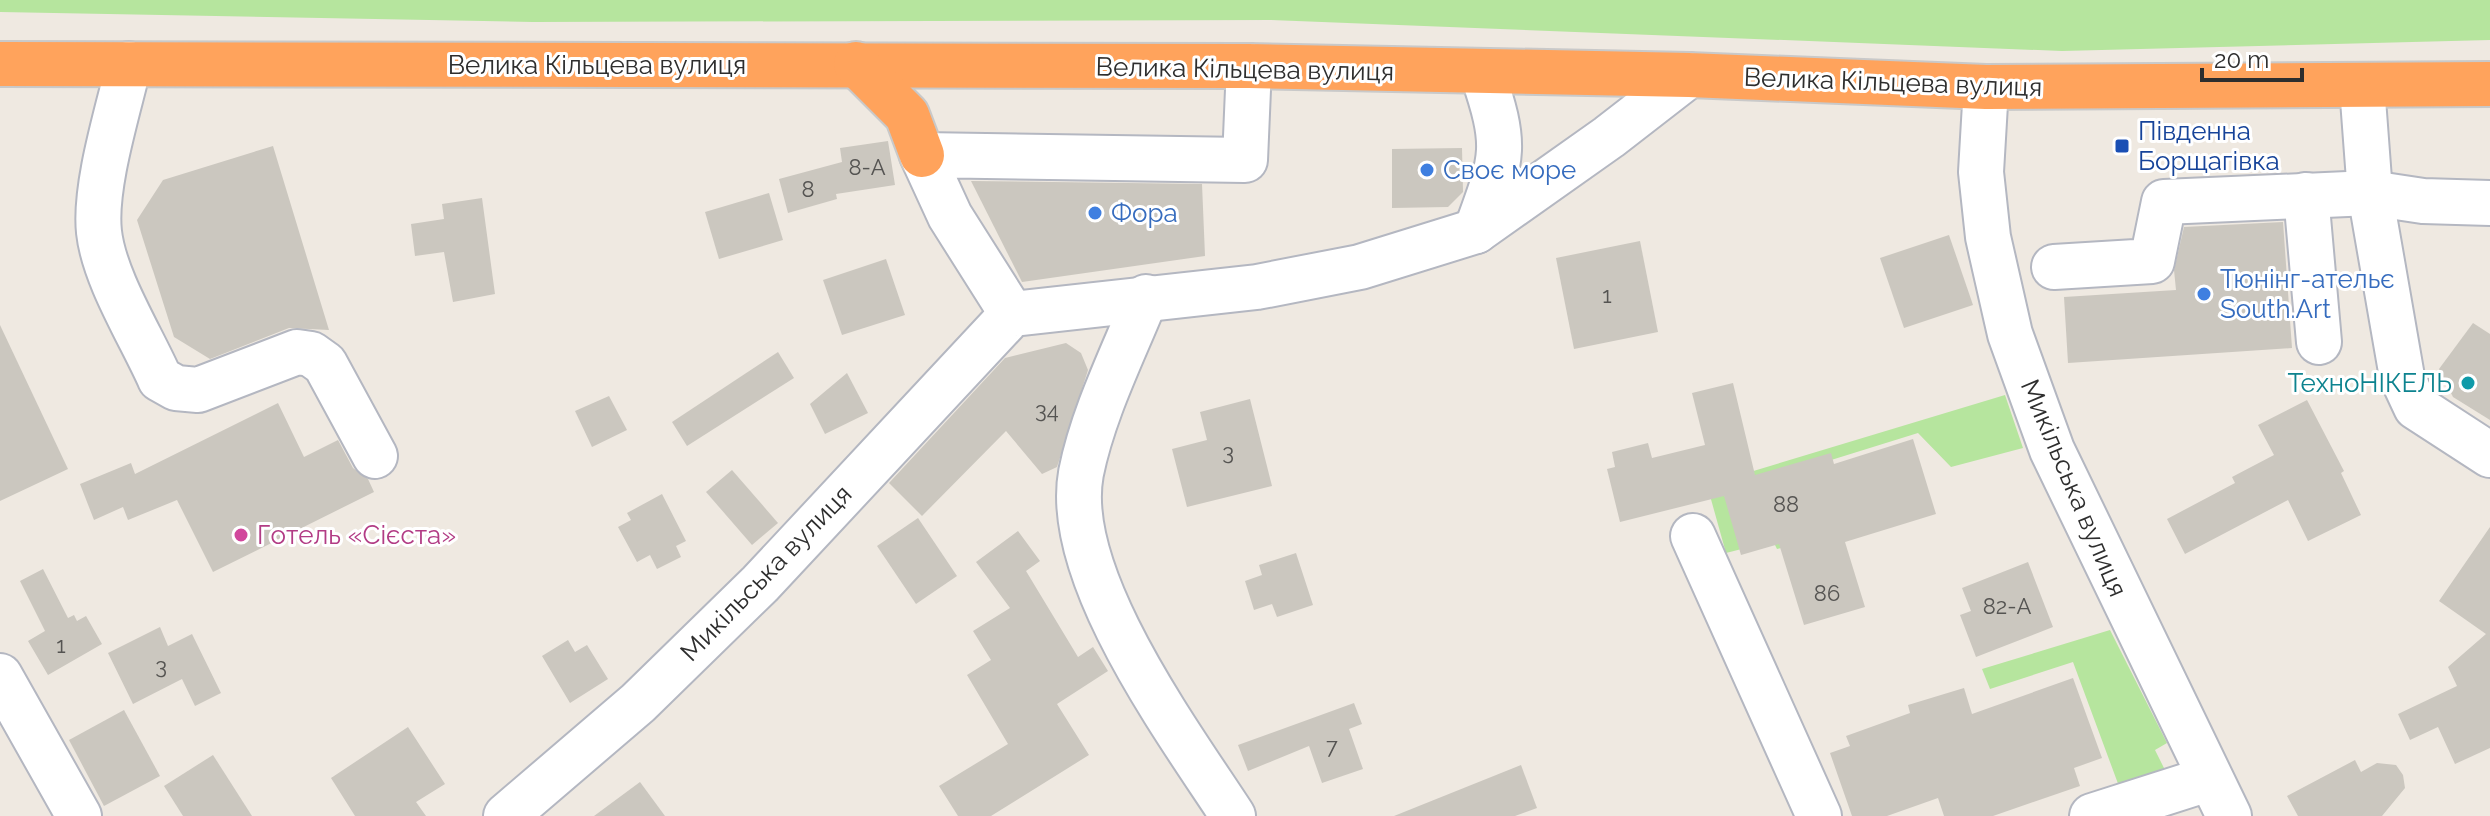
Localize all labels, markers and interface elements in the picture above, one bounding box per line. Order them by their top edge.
scale bar [2202,32,2302,82]
text: 20 m [2214,45,2269,74]
street label: Велика Кільцева вулиця [448,50,746,80]
street label: Велика Кільцева вулиця [1096,51,1394,87]
street label: Велика Кільцева вулиця [1743,62,2043,102]
place label: Південна Борщагівка [2138,116,2280,176]
marker: Південна Борщагівка [2113,137,2131,155]
house number: 8-А [848,154,886,180]
place label: Своє море [1443,155,1576,185]
marker: Своє море [1418,161,1436,179]
house number: 8 [801,176,815,202]
place label: Фора [1111,198,1178,228]
marker: Фора [1086,204,1104,222]
place label: Тюнінг-ательє South.Art [2220,264,2395,324]
house number: 1 [1602,282,1612,308]
marker: Тюнінг-ательє South.Art [2195,285,2213,303]
place label: ТехноНІКЕЛЬ [2288,368,2452,398]
marker: ТехноНІКЕЛЬ [2459,374,2477,392]
street label: Микільська вулиця [2015,375,2133,601]
house number: 34 [1035,397,1059,423]
house number: 3 [1222,439,1234,465]
street label: Микільська вулиця [674,479,858,667]
house number: 88 [1773,491,1799,517]
place label: Готель «Сієста» [257,520,456,550]
marker: Готель «Сієста» [232,526,250,544]
house number: 86 [1814,580,1840,606]
house number: 82-А [1983,593,2031,619]
house number: 1 [56,632,66,658]
house number: 3 [155,653,167,679]
house number: 7 [1326,733,1338,759]

